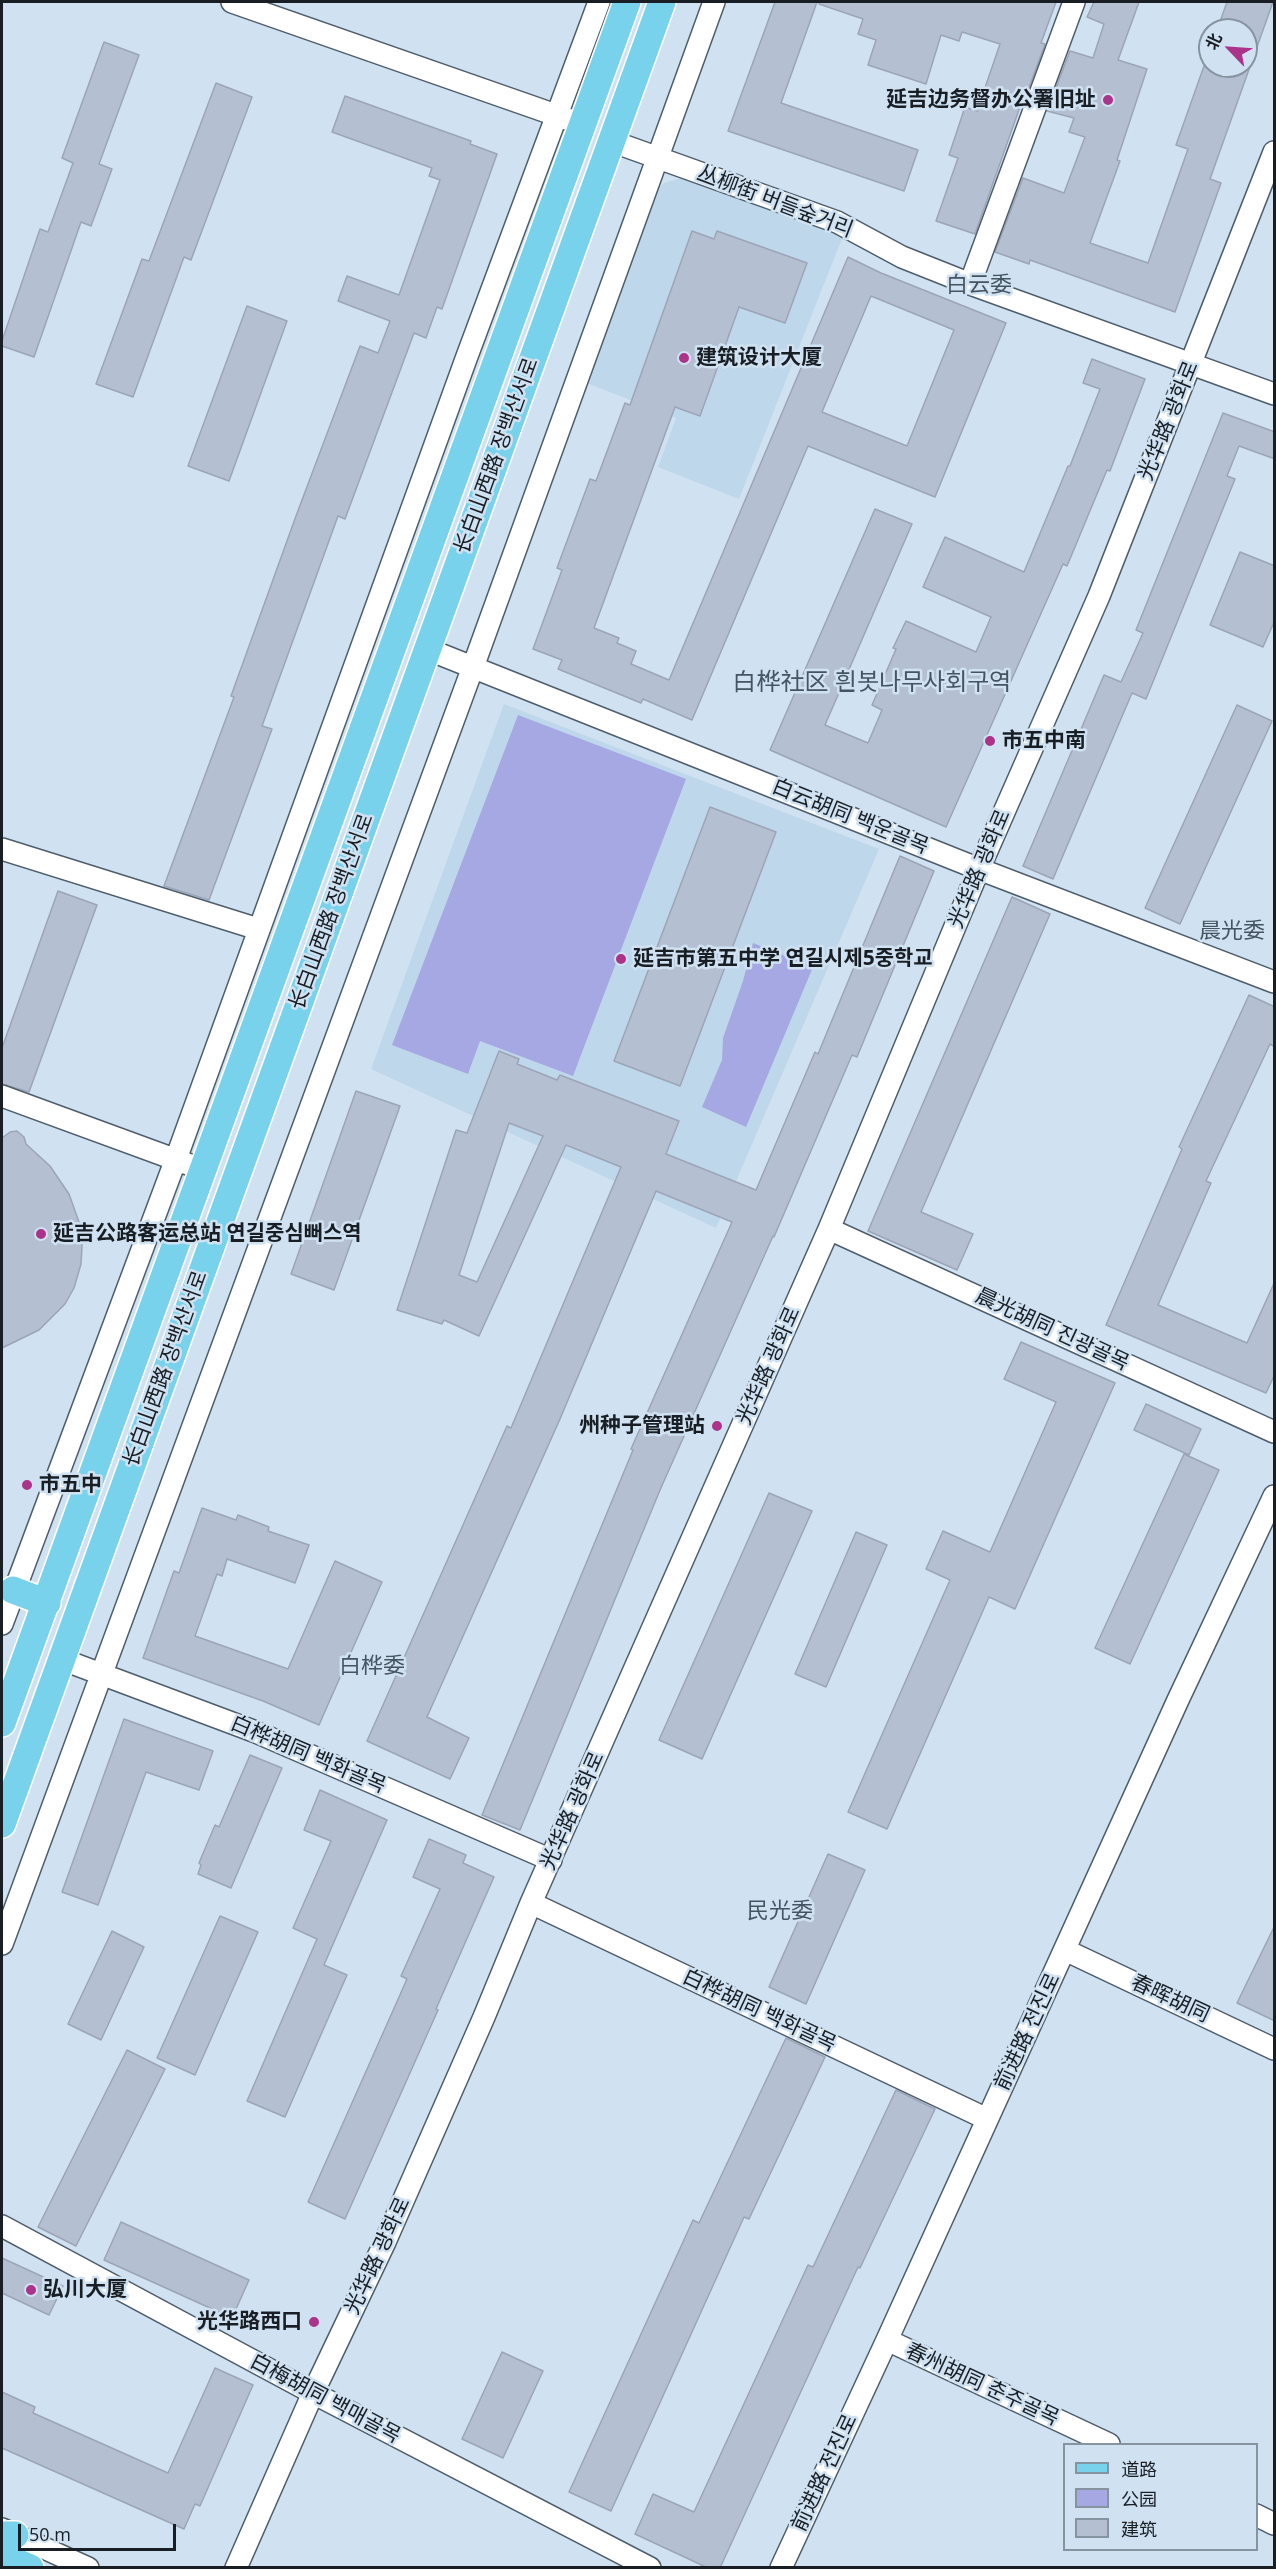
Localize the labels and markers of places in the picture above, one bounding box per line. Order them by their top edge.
place label: 延吉边务督办公署旧址 [886,87,1096,113]
marker: 延吉边务督办公署旧址 [1101,93,1115,107]
place label: 建筑设计大厦 [696,345,822,371]
marker: 建筑设计大厦 [677,351,691,365]
place label: 市五中南 [1002,728,1086,754]
marker: 市五中南 [983,734,997,748]
place label: 延吉市第五中学 연길시제5중학교 [633,946,933,972]
marker: 延吉市第五中学 연길시제5중학교 [614,952,628,966]
place label: 延吉公路客运总站 연길중심뻐스역 [53,1221,362,1247]
marker: 延吉公路客运总站 연길중심뻐스역 [34,1227,48,1241]
place label: 州种子管理站 [579,1413,705,1439]
marker: 州种子管理站 [710,1419,724,1433]
place label: 市五中 [39,1472,102,1498]
marker: 市五中 [20,1478,34,1492]
place label: 弘川大厦 [43,2277,127,2303]
marker: 弘川大厦 [24,2283,38,2297]
place label: 光华路西口 [197,2309,302,2335]
marker: 光华路西口 [307,2315,321,2329]

